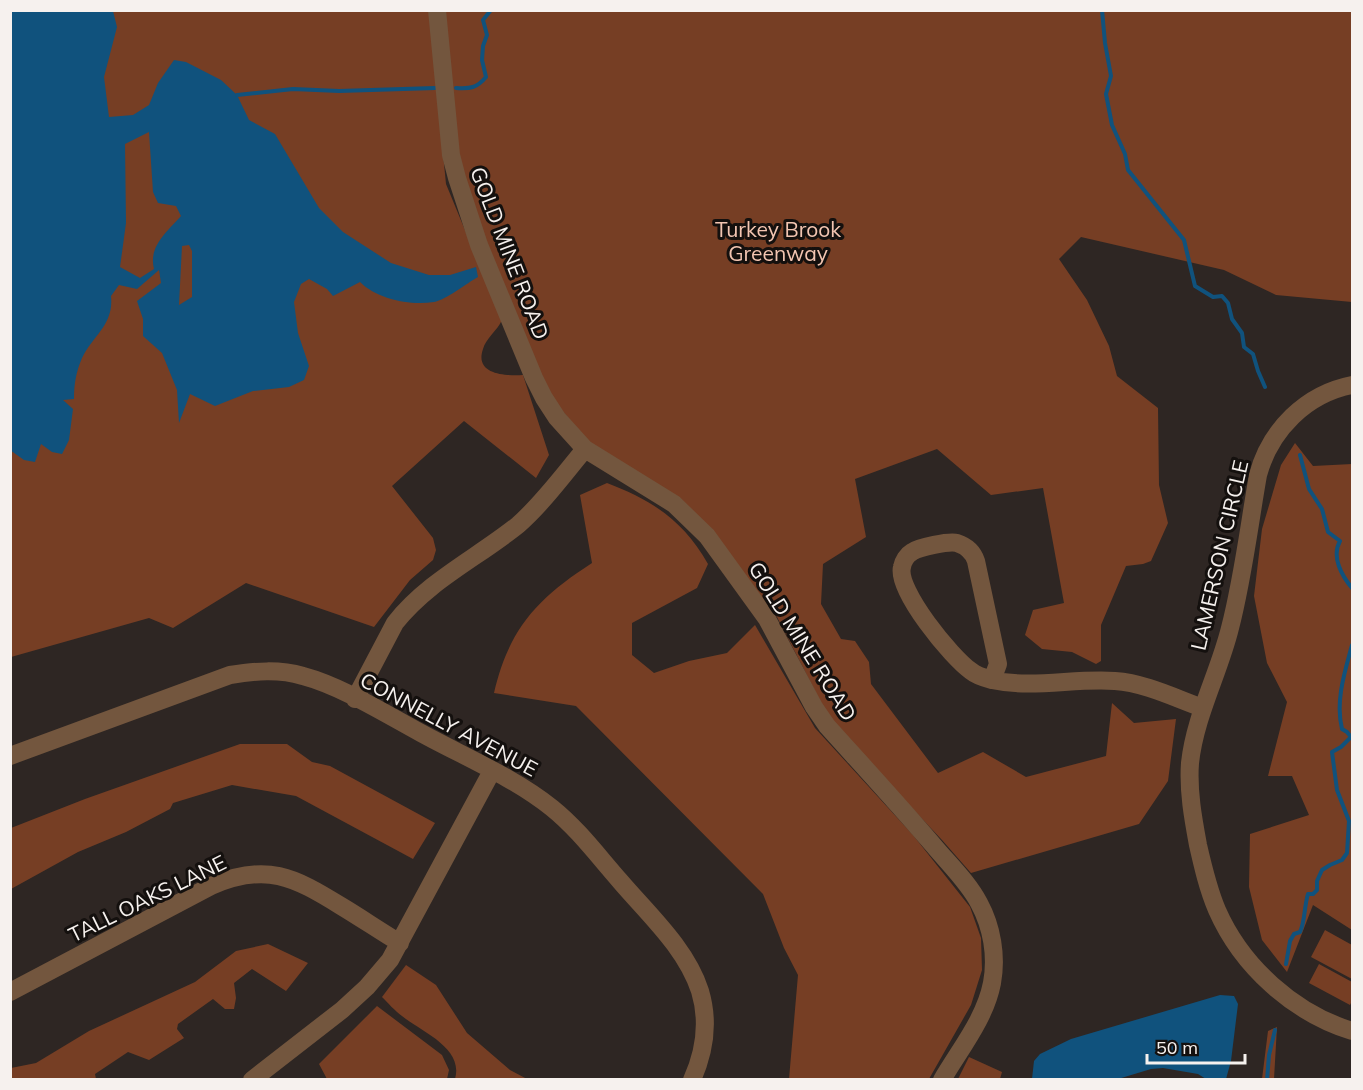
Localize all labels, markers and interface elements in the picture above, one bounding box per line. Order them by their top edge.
street label: GOLD MINE ROAD [465,163,555,343]
park label: Turkey Brook Greenway [715,216,841,266]
street label: LAMERSON CIRCLE [1184,457,1254,653]
street label: GOLD MINE ROAD [744,557,862,725]
street label: CONNELLY AVENUE [356,666,542,782]
street label: TALL OAKS LANE [64,849,230,947]
scale bar [1147,1027,1244,1065]
text: 50 m [1156,1036,1198,1059]

